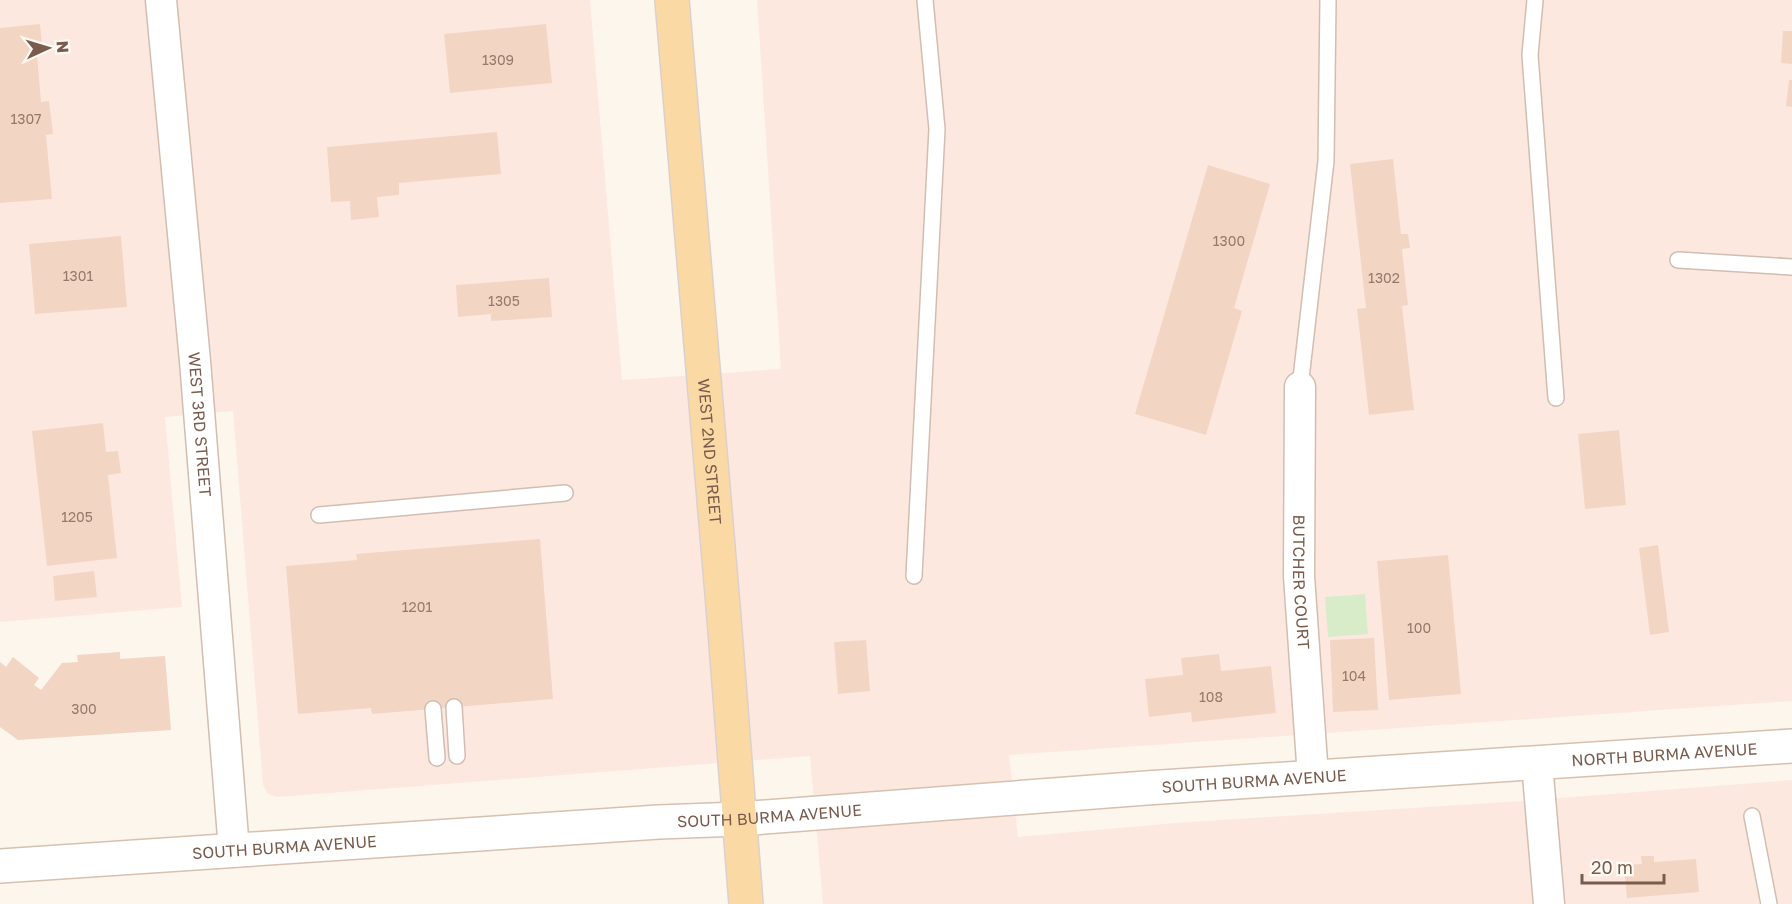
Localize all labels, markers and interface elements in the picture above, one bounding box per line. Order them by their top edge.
north arrow [18,18,78,78]
text: N [53,40,73,54]
house number: 1309 [482,51,514,68]
house number: 1307 [10,110,42,127]
house number: 1300 [1213,232,1245,249]
house number: 1301 [63,267,93,284]
house number: 1302 [1368,269,1400,286]
house number: 1305 [488,292,520,309]
street label: WEST 3RD STREET [184,351,216,497]
street label: WEST 2ND STREET [694,378,726,525]
house number: 1205 [61,508,93,525]
street label: BUTCHER COURT [1289,515,1314,650]
house number: 1201 [402,598,432,615]
house number: 100 [1407,619,1431,636]
house number: 104 [1342,667,1366,684]
house number: 108 [1199,688,1223,705]
house number: 300 [71,700,97,717]
street label: NORTH BURMA AVENUE [1571,738,1758,770]
street label: SOUTH BURMA AVENUE [1161,765,1347,797]
street label: SOUTH BURMA AVENUE [677,800,862,831]
street label: SOUTH BURMA AVENUE [191,831,377,863]
scale bar [1582,847,1664,885]
text: 20 m [1591,856,1633,878]

